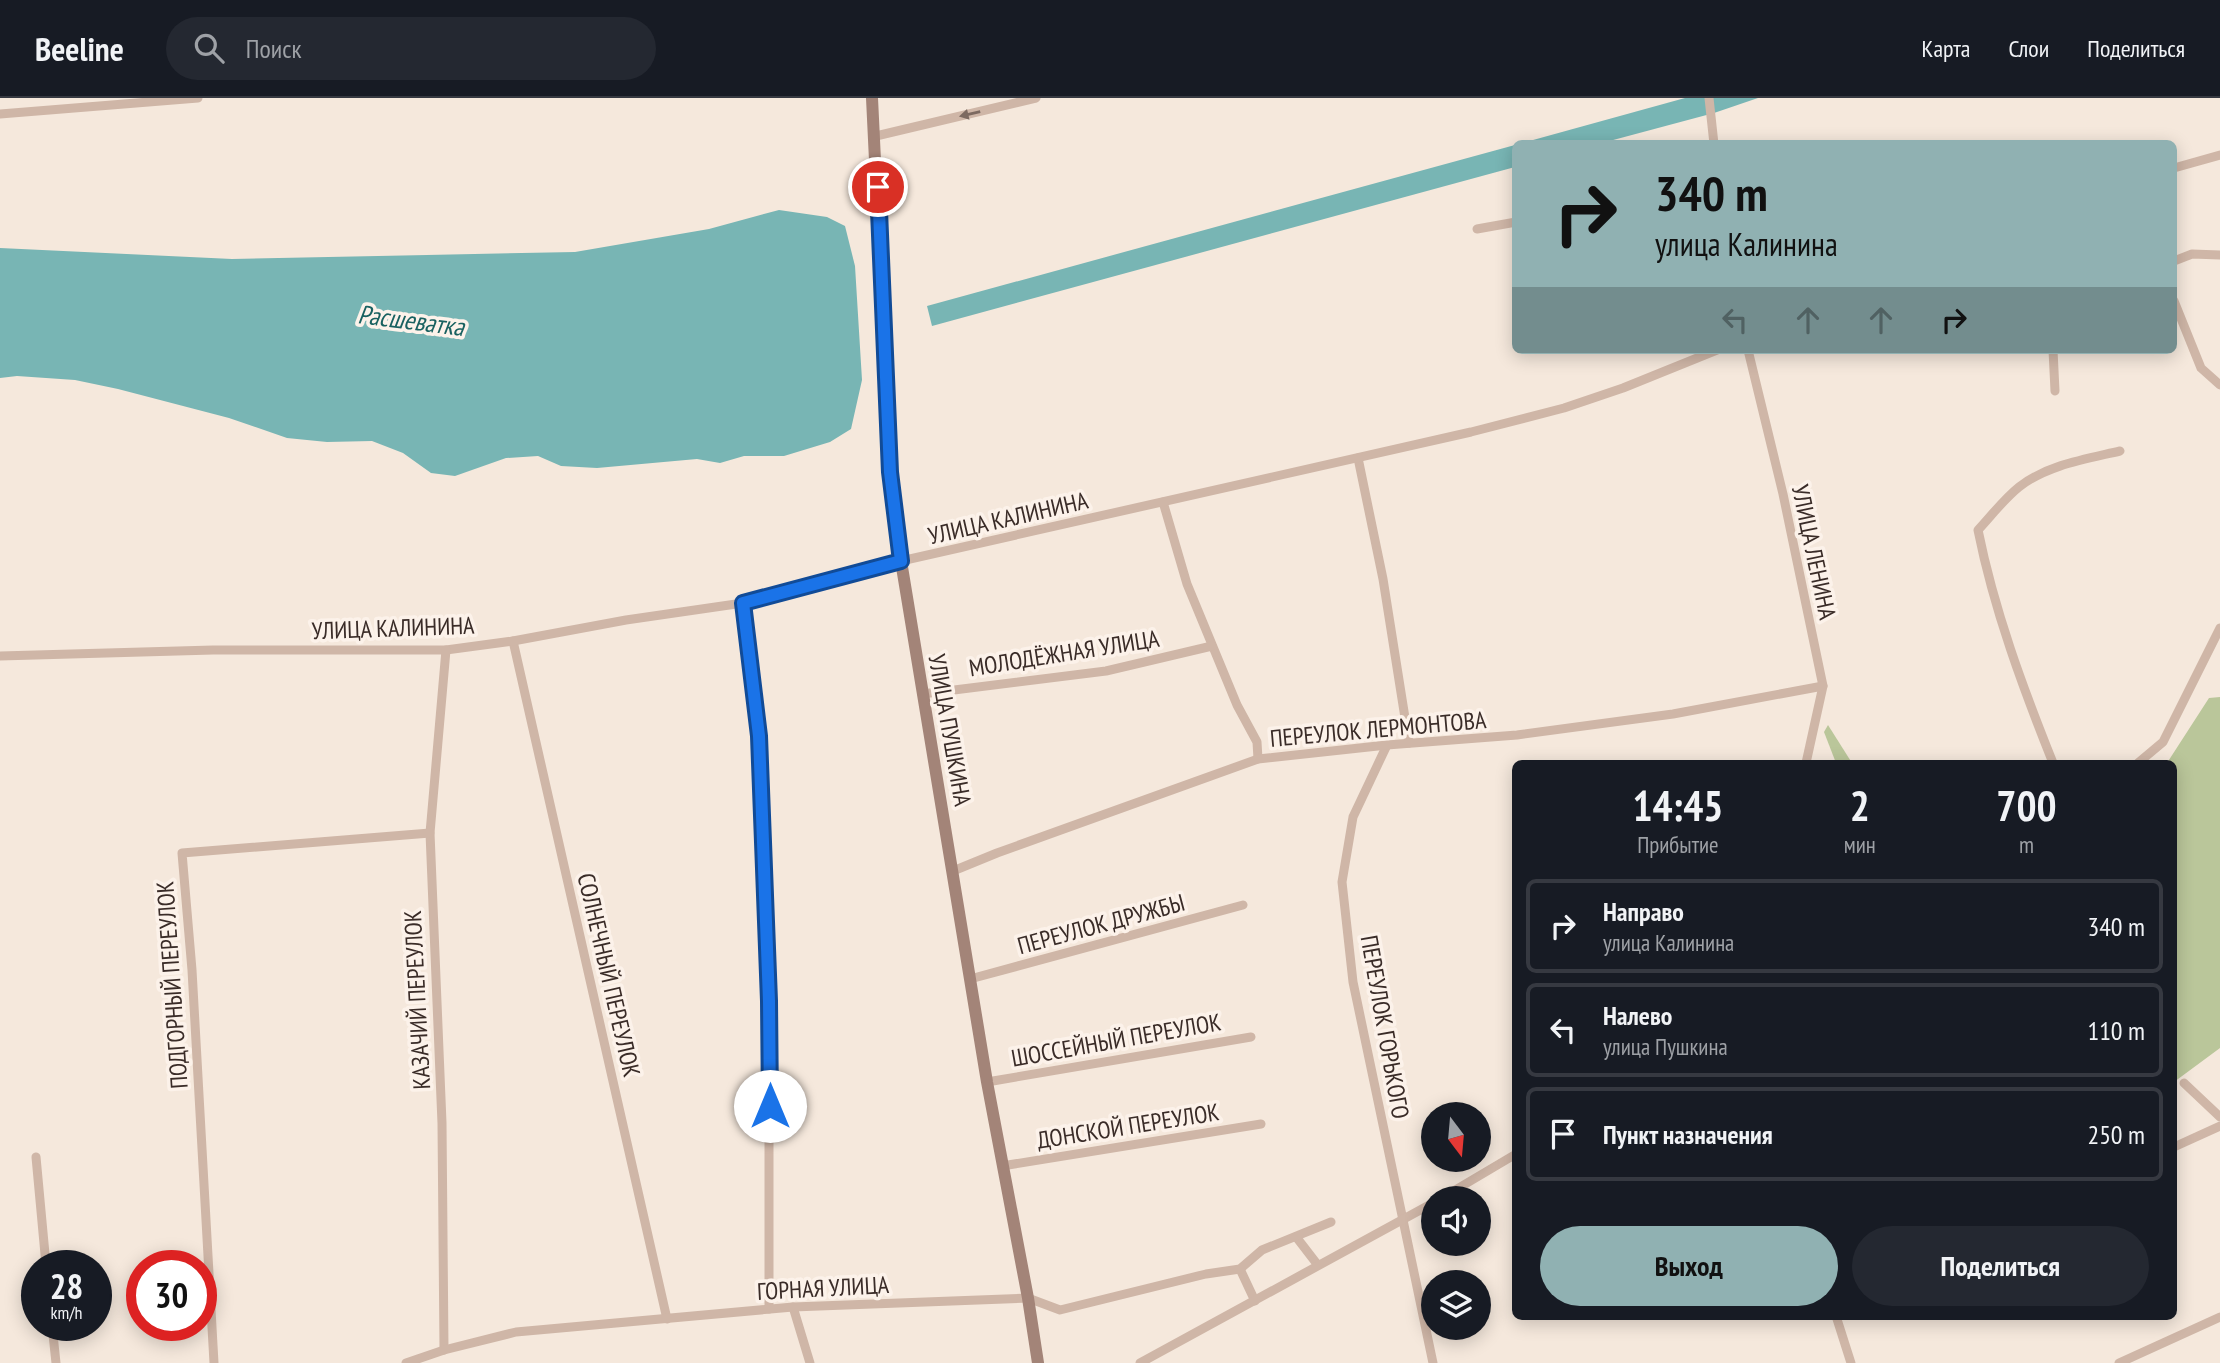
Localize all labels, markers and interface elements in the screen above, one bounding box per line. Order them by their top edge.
search box [166,17,656,80]
text: Beeline [35,27,124,70]
icon: search [190,29,228,67]
text: Поиск [246,32,301,65]
text: Карта [1922,33,1970,64]
text: Слои [2008,33,2049,64]
text: Поделиться [2087,33,2185,64]
one-way arrow [959,109,981,120]
pin [848,157,908,217]
text: 340 m [1655,161,1768,225]
icon: arrive [859,168,897,206]
icon: right [1540,168,1631,259]
text: улица Калинина [1655,223,1838,265]
water label: Расшеватка [356,297,467,343]
icon: left [1716,301,1754,339]
icon: ahead [1789,301,1827,339]
icon: ahead [1862,301,1900,339]
icon: right [1935,301,1973,339]
street label: УЛИЦА ЛЕНИНА [1785,482,1844,623]
street label: УЛИЦА КАЛИНИНА [925,484,1091,551]
street label: УЛИЦА КАЛИНИНА [311,610,476,646]
street label: МОЛОДЁЖНАЯ УЛИЦА [967,623,1162,683]
street label: УЛИЦА ПУШКИНА [921,652,979,809]
street label: ПЕРЕУЛОК ЛЕРМОНТОВА [1269,704,1488,754]
text: 14:45 [1632,778,1723,833]
text: 2 [1850,778,1870,833]
text: 700 [1996,778,2057,833]
text: Прибытие [1637,830,1719,859]
text: мин [1844,830,1876,859]
text: m [2019,830,2034,859]
street label: СОЛНЕЧНЫЙ ПЕРЕУЛОК [570,870,648,1080]
street label: ПОДГОРНЫЙ ПЕРЕУЛОК [149,880,195,1090]
street label: ПЕРЕУЛОК ДРУЖБЫ [1014,887,1188,961]
text: Направо [1603,895,1684,928]
icon: right [1544,907,1582,945]
street label: КАЗАЧИЙ ПЕРЕУЛОК [397,909,437,1090]
text: 340 m [2087,910,2145,943]
text: улица Калинина [1603,928,1734,957]
street label: ПЕРЕУЛОК ГОРЬКОГО [1354,933,1416,1121]
text: Налево [1603,999,1672,1032]
street label: ШОССЕЙНЫЙ ПЕРЕУЛОК [1009,1006,1223,1074]
icon: left [1544,1011,1582,1049]
text: 110 m [2087,1014,2145,1047]
text: улица Пушкина [1603,1032,1728,1061]
position arrow [733,1069,807,1143]
street label: ДОНСКОЙ ПЕРЕУЛОК [1035,1096,1221,1156]
north arrow [1421,1102,1491,1172]
map controls [1421,1102,1491,1340]
icon: arrive [1544,1115,1582,1153]
text: Пункт назначения [1603,1118,1773,1151]
text: 250 m [2087,1118,2145,1151]
button: sound [1421,1186,1491,1256]
button: Выход [1540,1226,1838,1306]
button: Поделиться [1852,1226,2149,1306]
speed limit sign: 30 [126,1250,217,1341]
text: 28 [50,1263,83,1309]
street label: ГОРНАЯ УЛИЦА [756,1269,890,1307]
button: layers [1421,1270,1491,1340]
text: km/h [51,1301,82,1324]

